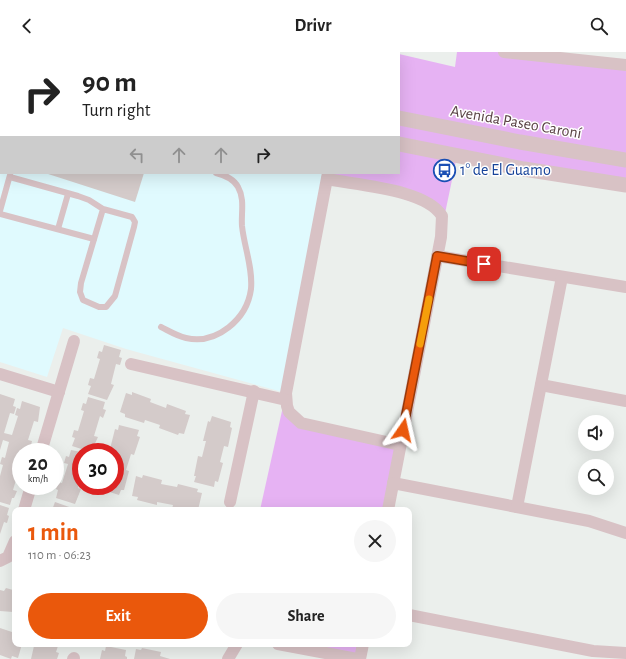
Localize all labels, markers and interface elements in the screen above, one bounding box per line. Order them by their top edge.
icon: back [16,15,38,37]
icon: search [588,15,610,37]
text: Drivr [295,17,331,35]
icon: right [16,68,68,120]
text: 90 m [82,69,137,97]
text: Turn right [82,102,151,120]
street label: Avenida Paseo Caroní [449,103,583,141]
icon: left [126,144,148,166]
icon: ahead [168,144,190,166]
icon: ahead [210,144,232,166]
icon: right [252,144,274,166]
bus stop icon: 1° de El Guamo [432,157,458,183]
place label: 1° de El Guamo [460,162,551,178]
pin [467,247,501,281]
icon: arrive [473,253,495,275]
position arrow [382,409,424,451]
map controls [578,415,614,495]
button: sound [578,415,614,451]
speed limit sign: 30 [72,443,124,495]
text: 20 [28,454,48,474]
button: search [578,459,614,495]
text: km/h [28,474,48,484]
button: close [354,520,396,562]
text: 1 min [28,521,79,545]
text: 110 m · 06:23 [28,549,91,562]
button: Exit [28,593,208,639]
button: Share [216,593,396,639]

